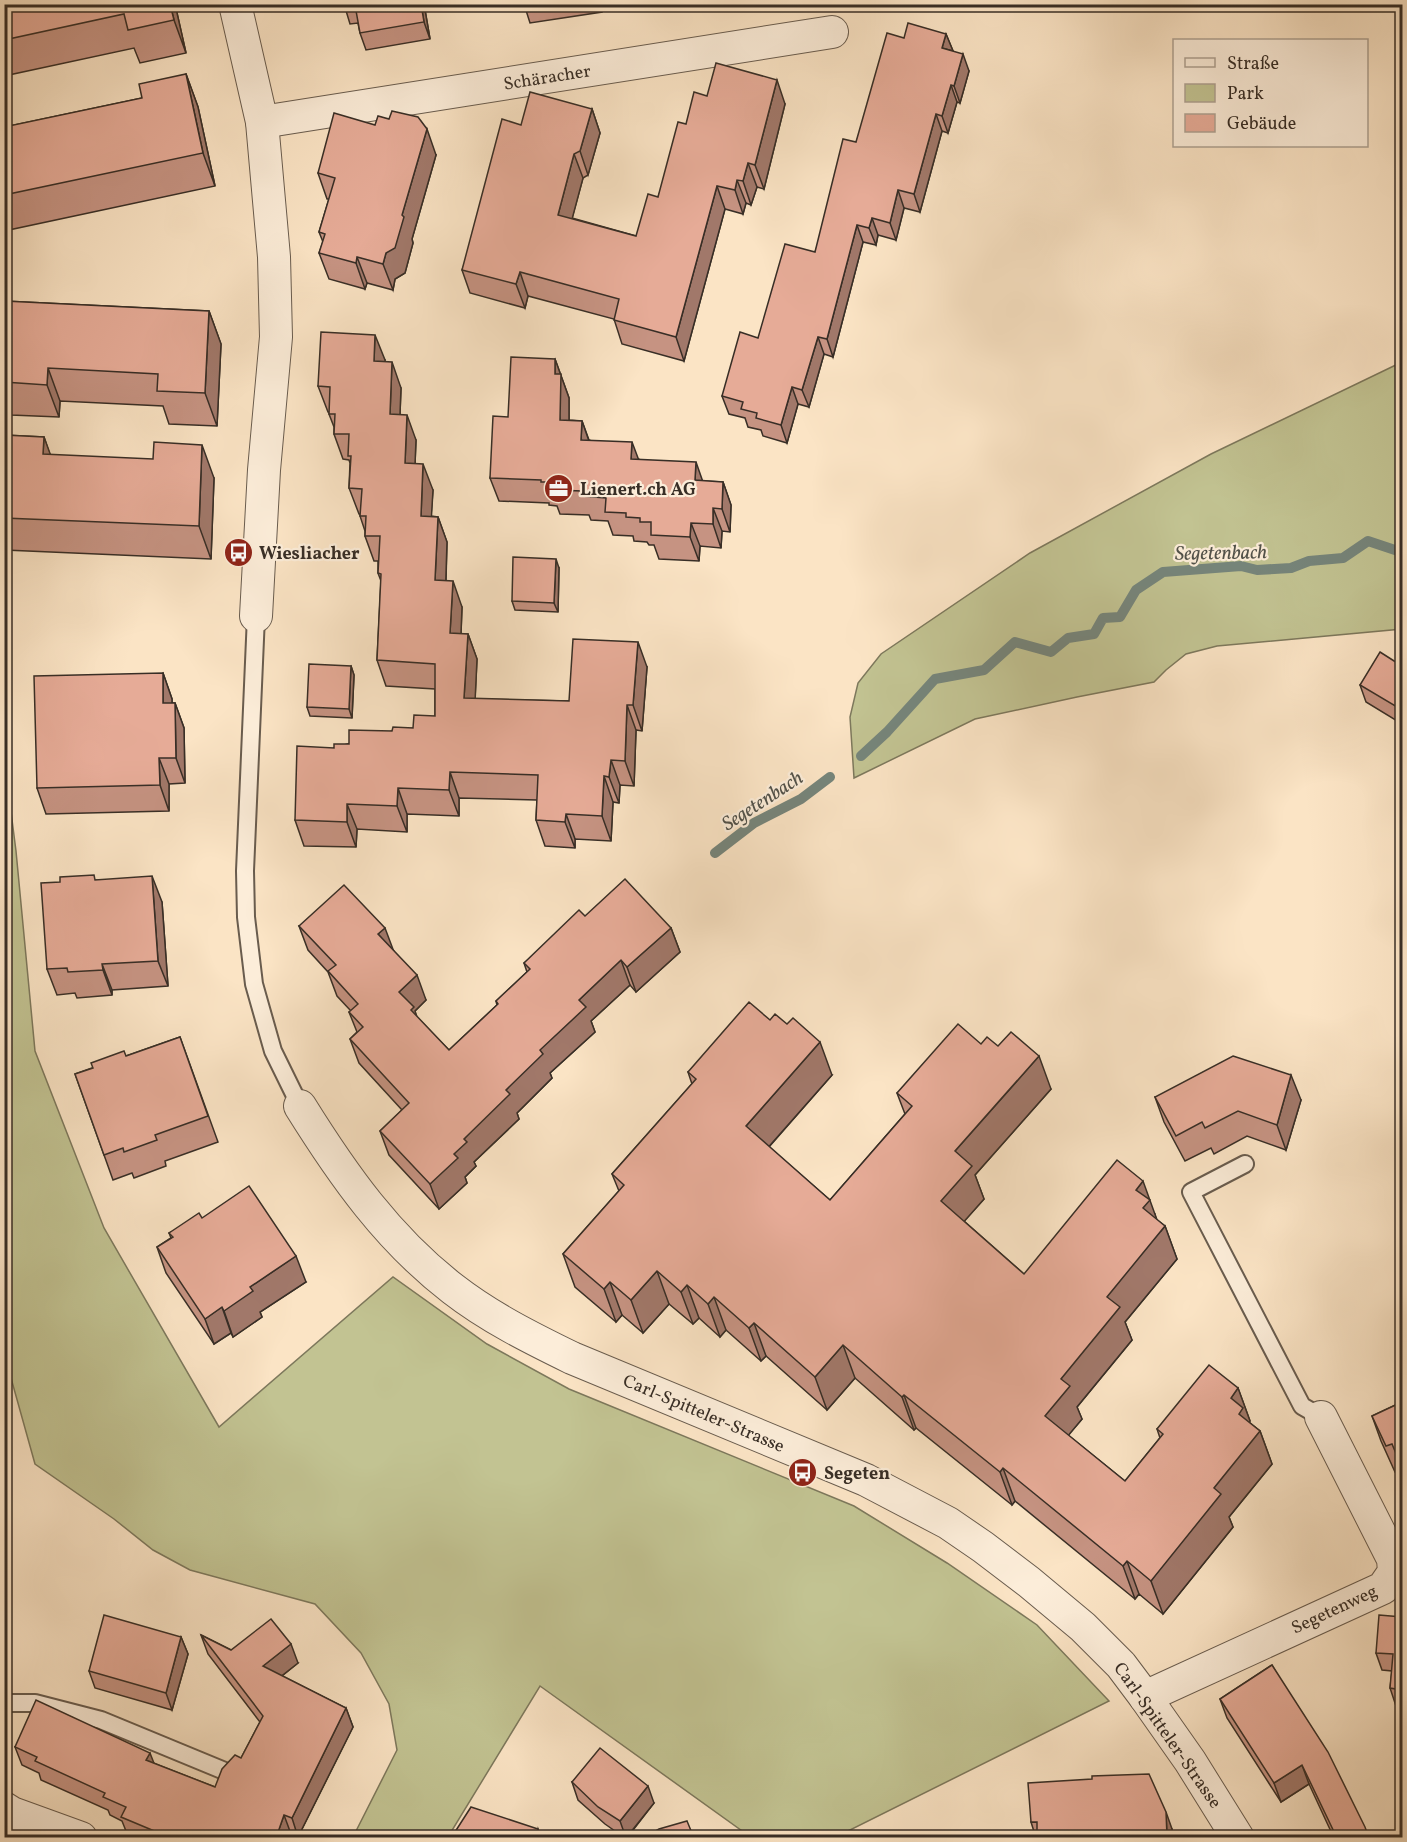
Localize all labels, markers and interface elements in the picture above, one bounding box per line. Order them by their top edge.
legend [1173,39,1368,147]
text: Straße [1227,52,1279,77]
street label: Schäracher [502,59,593,98]
text: Park [1227,82,1264,107]
text: Gebäude [1227,112,1296,137]
office icon: Lienert.ch AG [543,473,575,505]
place label: Lienert.ch AG [580,478,696,503]
bus stop icon: Wiesliacher [222,537,254,569]
water label: Segetenbach [1175,539,1267,569]
place label: Wiesliacher [259,542,360,567]
water label: Segetenbach [717,765,809,839]
street label: Carl-Spitteler-Strasse [619,1369,788,1460]
bus stop icon: Segeten [787,1457,819,1489]
place label: Segeten [824,1462,890,1487]
street label: Segetenweg [1287,1580,1382,1641]
street label: Carl-Spitteler-Strasse [1107,1658,1227,1814]

